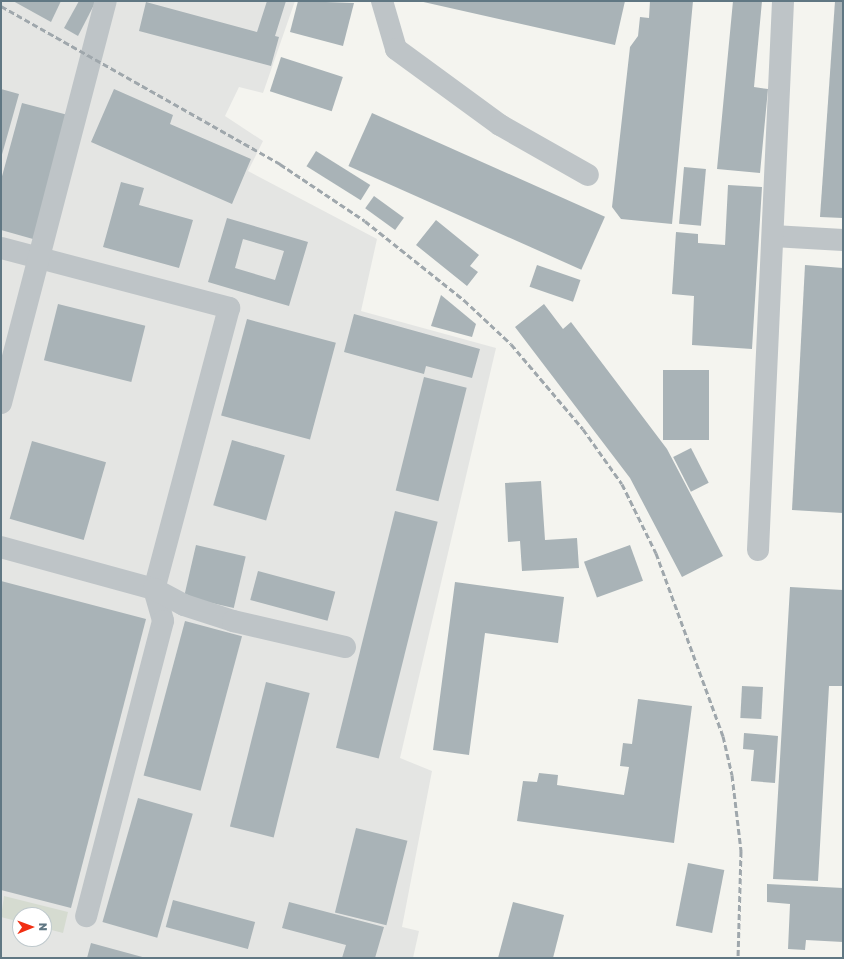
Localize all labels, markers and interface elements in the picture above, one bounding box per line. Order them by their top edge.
north arrow [12,907,52,947]
text: N [37,922,50,931]

